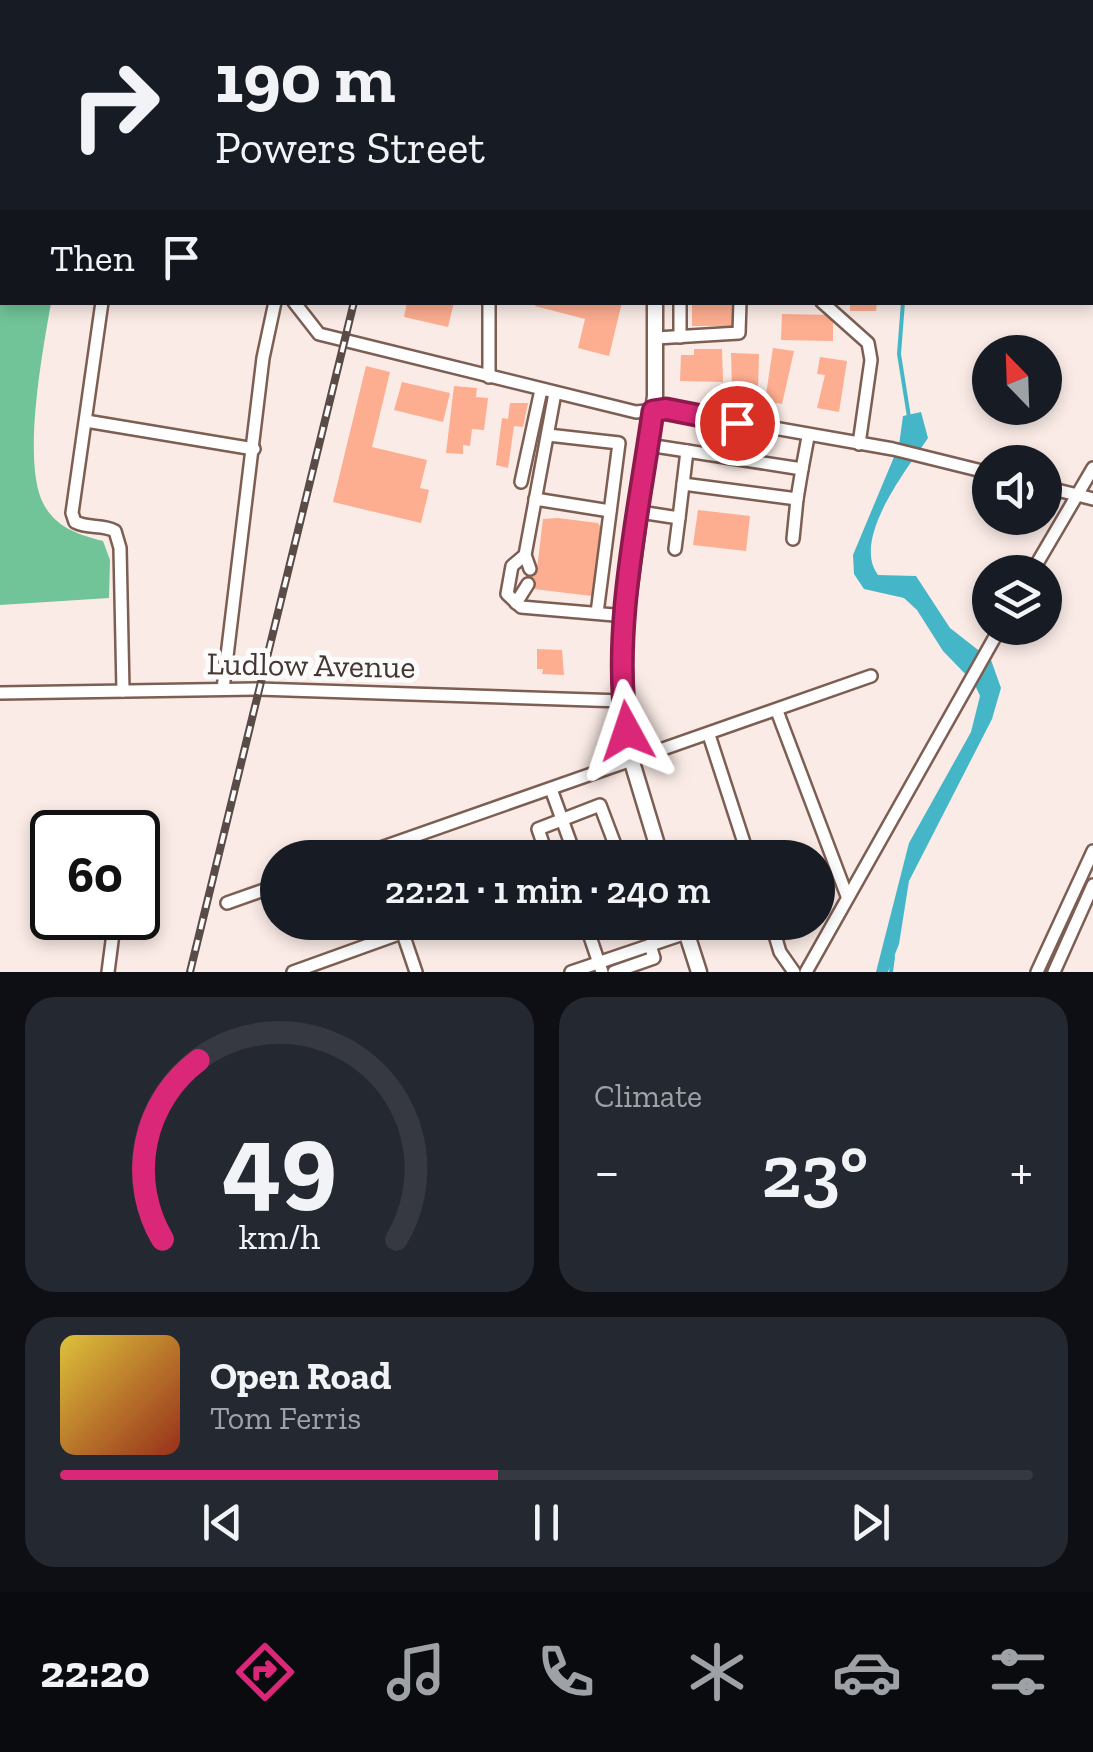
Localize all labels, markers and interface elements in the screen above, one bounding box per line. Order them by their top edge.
text: 190 m [215,36,395,120]
icon: right [50,40,180,170]
text: Powers Street [215,121,485,175]
icon: arrive [154,230,209,285]
text: Then [50,235,134,281]
north arrow [972,335,1062,425]
map controls [972,335,1062,645]
pin [695,381,780,466]
icon: arrive [710,396,765,451]
button: sound [972,445,1062,535]
button: layers [972,555,1062,645]
street label: Ludlow Avenue [206,644,416,686]
position arrow [575,679,679,783]
speed limit sign: 60 [30,810,160,940]
text: 22:21 · 1 min · 240 m [385,867,710,913]
text: Climate [594,1077,702,1115]
text: 49 [222,1099,337,1224]
text: 23° [762,1126,868,1216]
text: − [594,1138,620,1204]
text: + [1010,1138,1033,1204]
text: km/h [239,1215,320,1258]
text: Open Road [210,1353,392,1399]
text: Tom Ferris [210,1399,361,1437]
icon: previous [195,1495,250,1550]
icon: pause [519,1495,574,1550]
icon: next [843,1495,898,1550]
icon: directions [230,1637,300,1707]
icon: music [381,1637,451,1707]
icon: phone [531,1637,601,1707]
icon: climate [682,1637,752,1707]
icon: car [832,1637,902,1707]
icon: filters [983,1637,1053,1707]
text: 22:20 [40,1645,150,1699]

